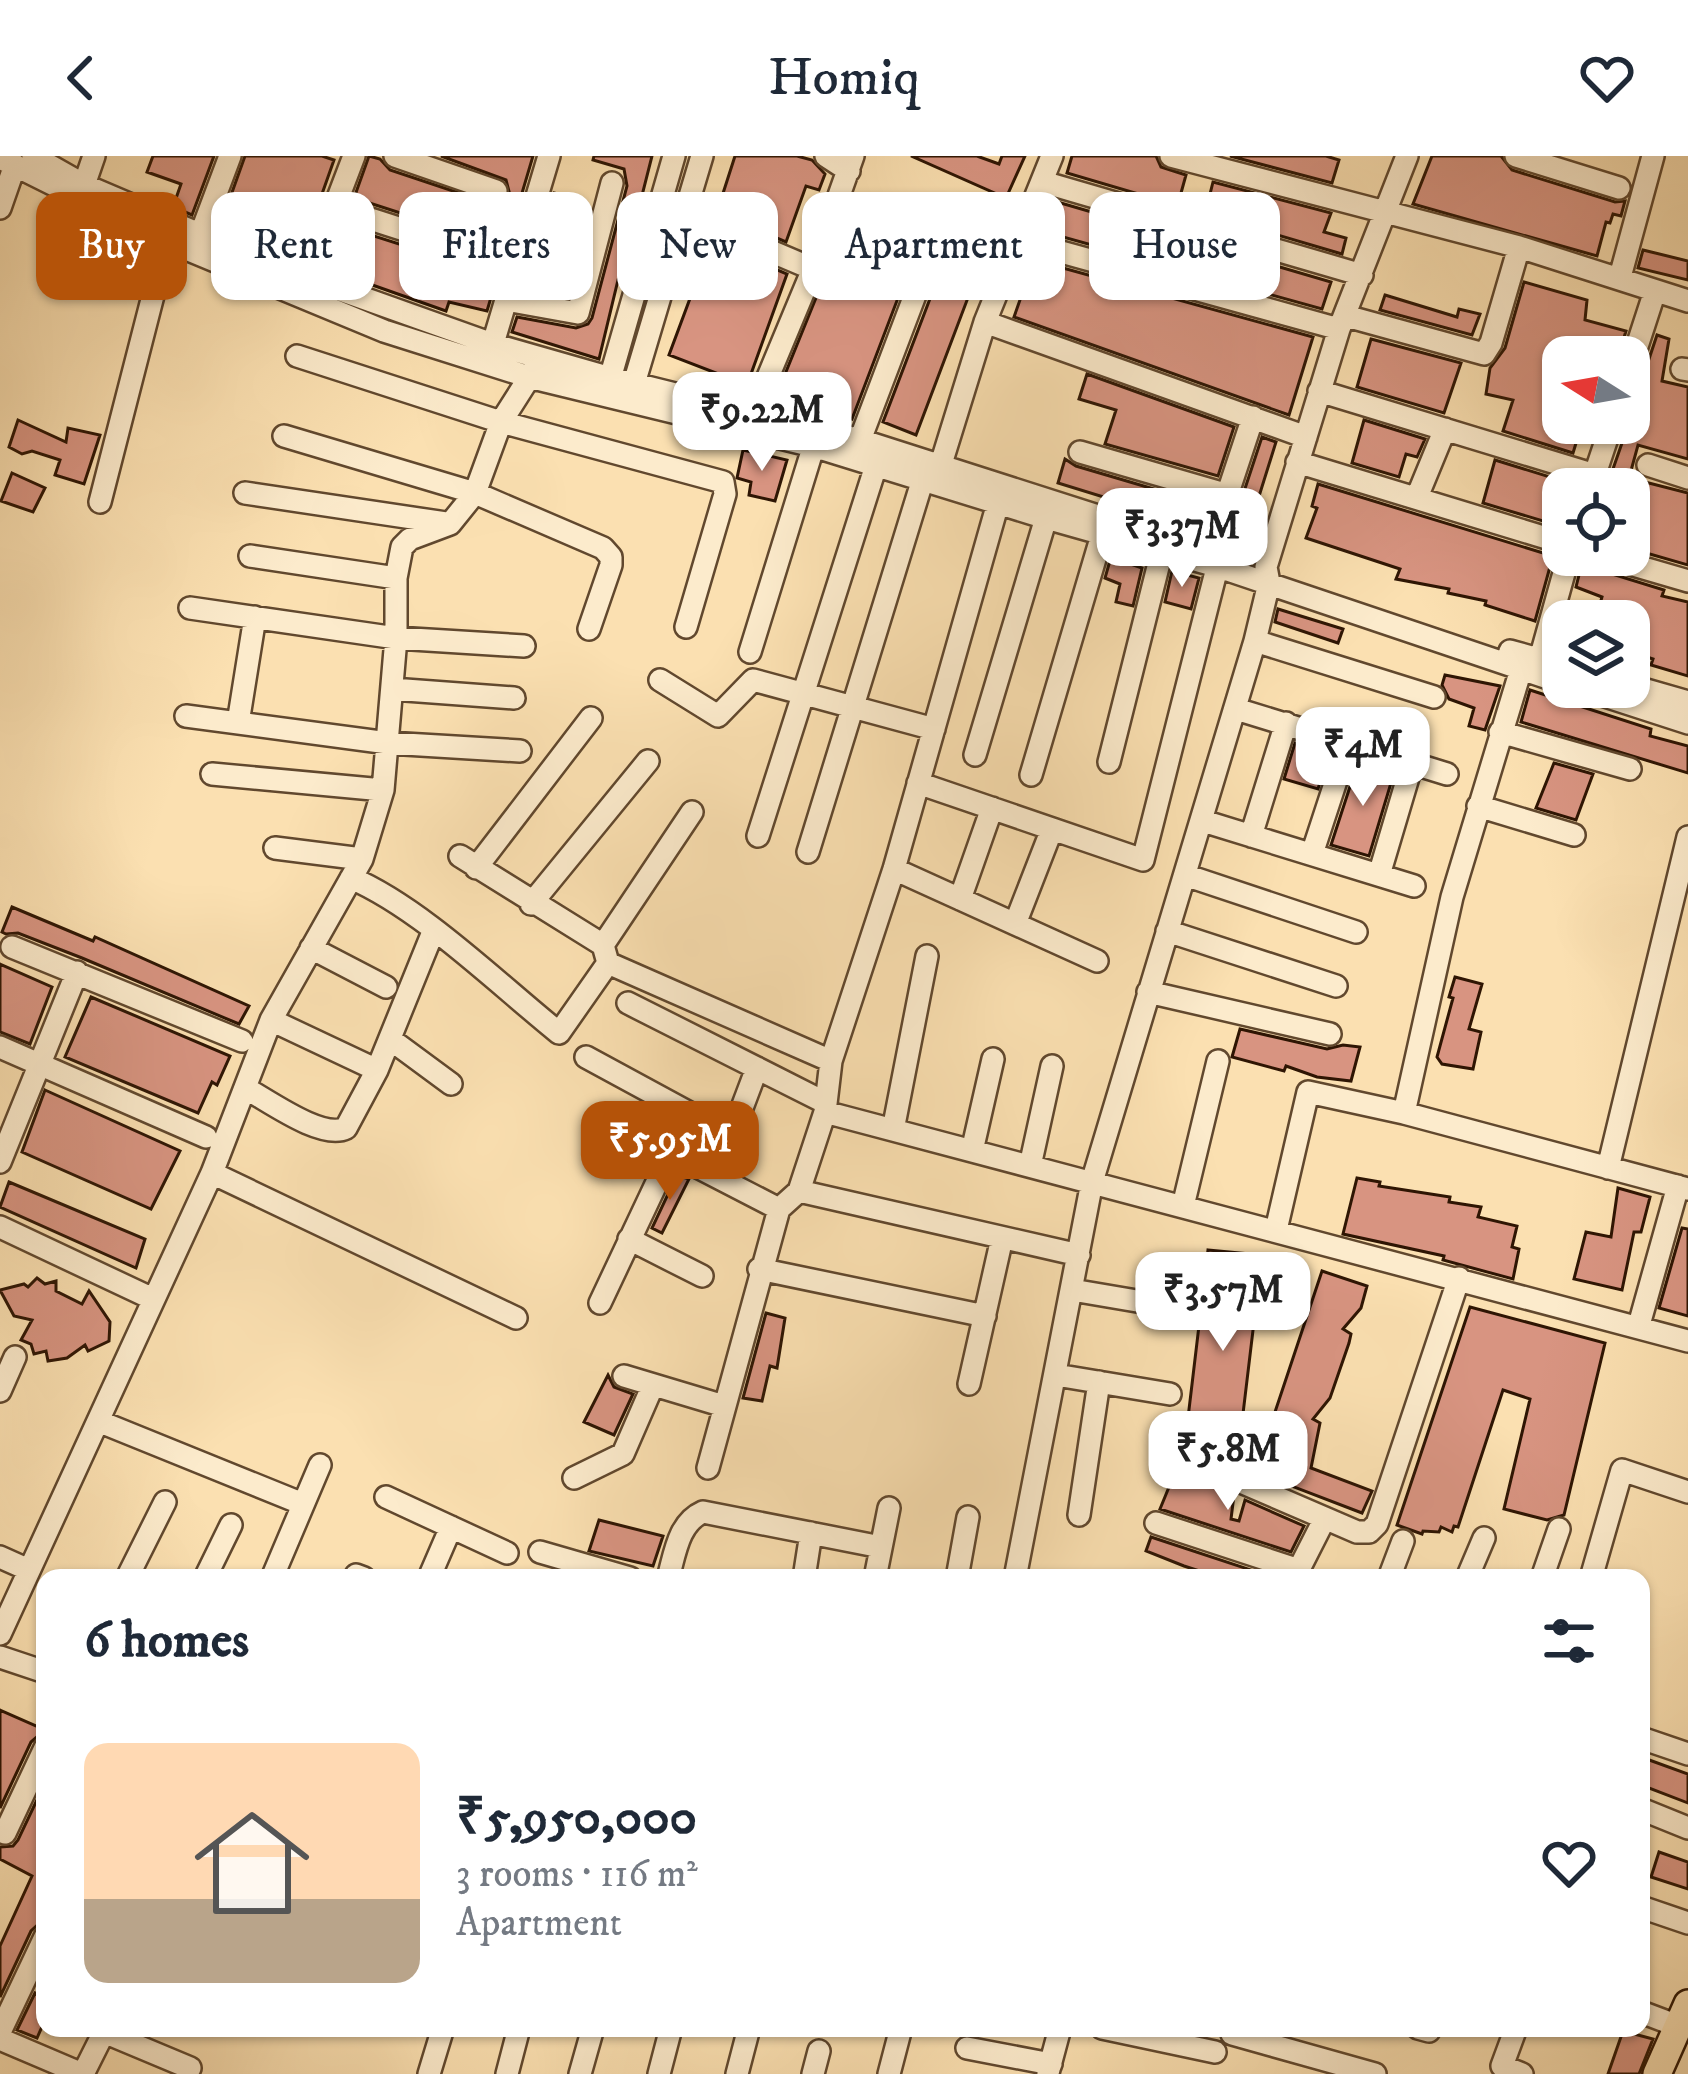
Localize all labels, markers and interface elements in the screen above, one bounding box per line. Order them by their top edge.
icon: back [48,45,114,111]
text: Homiq [768,45,920,112]
icon: heart [1574,45,1640,111]
chip: Buy [36,192,187,300]
chip: Rent [211,192,375,300]
chip: Filters [399,192,593,300]
chip: New [617,192,778,300]
chip: Apartment [802,192,1065,300]
chip: House [1089,192,1280,300]
north arrow [1542,336,1650,444]
map controls [1542,336,1650,708]
pin: ₹9.22M [664,372,860,474]
text: ₹9.22M [700,386,824,435]
button: locate [1542,468,1650,576]
pin: ₹3.37M [1084,488,1280,590]
text: ₹3.37M [1124,502,1240,551]
button: layers [1542,600,1650,708]
pin: ₹4M [1305,707,1421,809]
text: ₹4M [1323,721,1403,770]
pin: ₹5.95M [572,1101,768,1203]
text: ₹5.95M [608,1115,732,1164]
pin: ₹3.57M [1125,1252,1321,1354]
text: ₹3.57M [1162,1266,1284,1315]
pin: ₹5.8M [1144,1411,1312,1513]
text: ₹5.8M [1176,1425,1280,1474]
icon: filters [1536,1608,1602,1674]
text: 6 homes [84,1609,249,1673]
text: ₹5,950,000 [456,1786,697,1850]
icon: home [180,1791,324,1935]
icon: heart [1536,1830,1602,1896]
text: 3 rooms · 116 m² [456,1850,698,1899]
text: Apartment [456,1899,622,1948]

